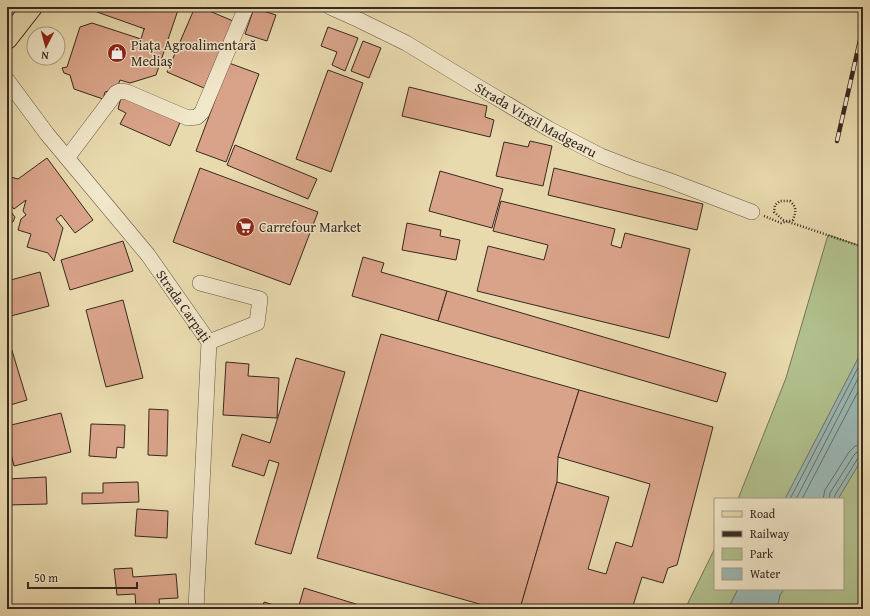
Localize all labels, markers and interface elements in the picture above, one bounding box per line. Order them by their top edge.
north arrow [26,26,66,66]
place label: Piaţa Agroalimentară Mediaş [131,35,257,71]
shop icon: Piaţa Agroalimentară Mediaş [106,42,128,64]
text: N [40,48,49,64]
street label: Strada Virgil Madgearu [471,77,601,162]
supermarket icon: Carrefour Market [234,216,256,238]
place label: Carrefour Market [259,217,361,237]
street label: Strada Carpați [151,266,216,346]
legend [714,498,844,590]
text: Road [750,505,776,522]
text: Railway [750,525,789,542]
text: Park [750,545,774,562]
scale bar [28,564,137,590]
text: Water [750,565,780,582]
text: 50 m [34,569,58,586]

